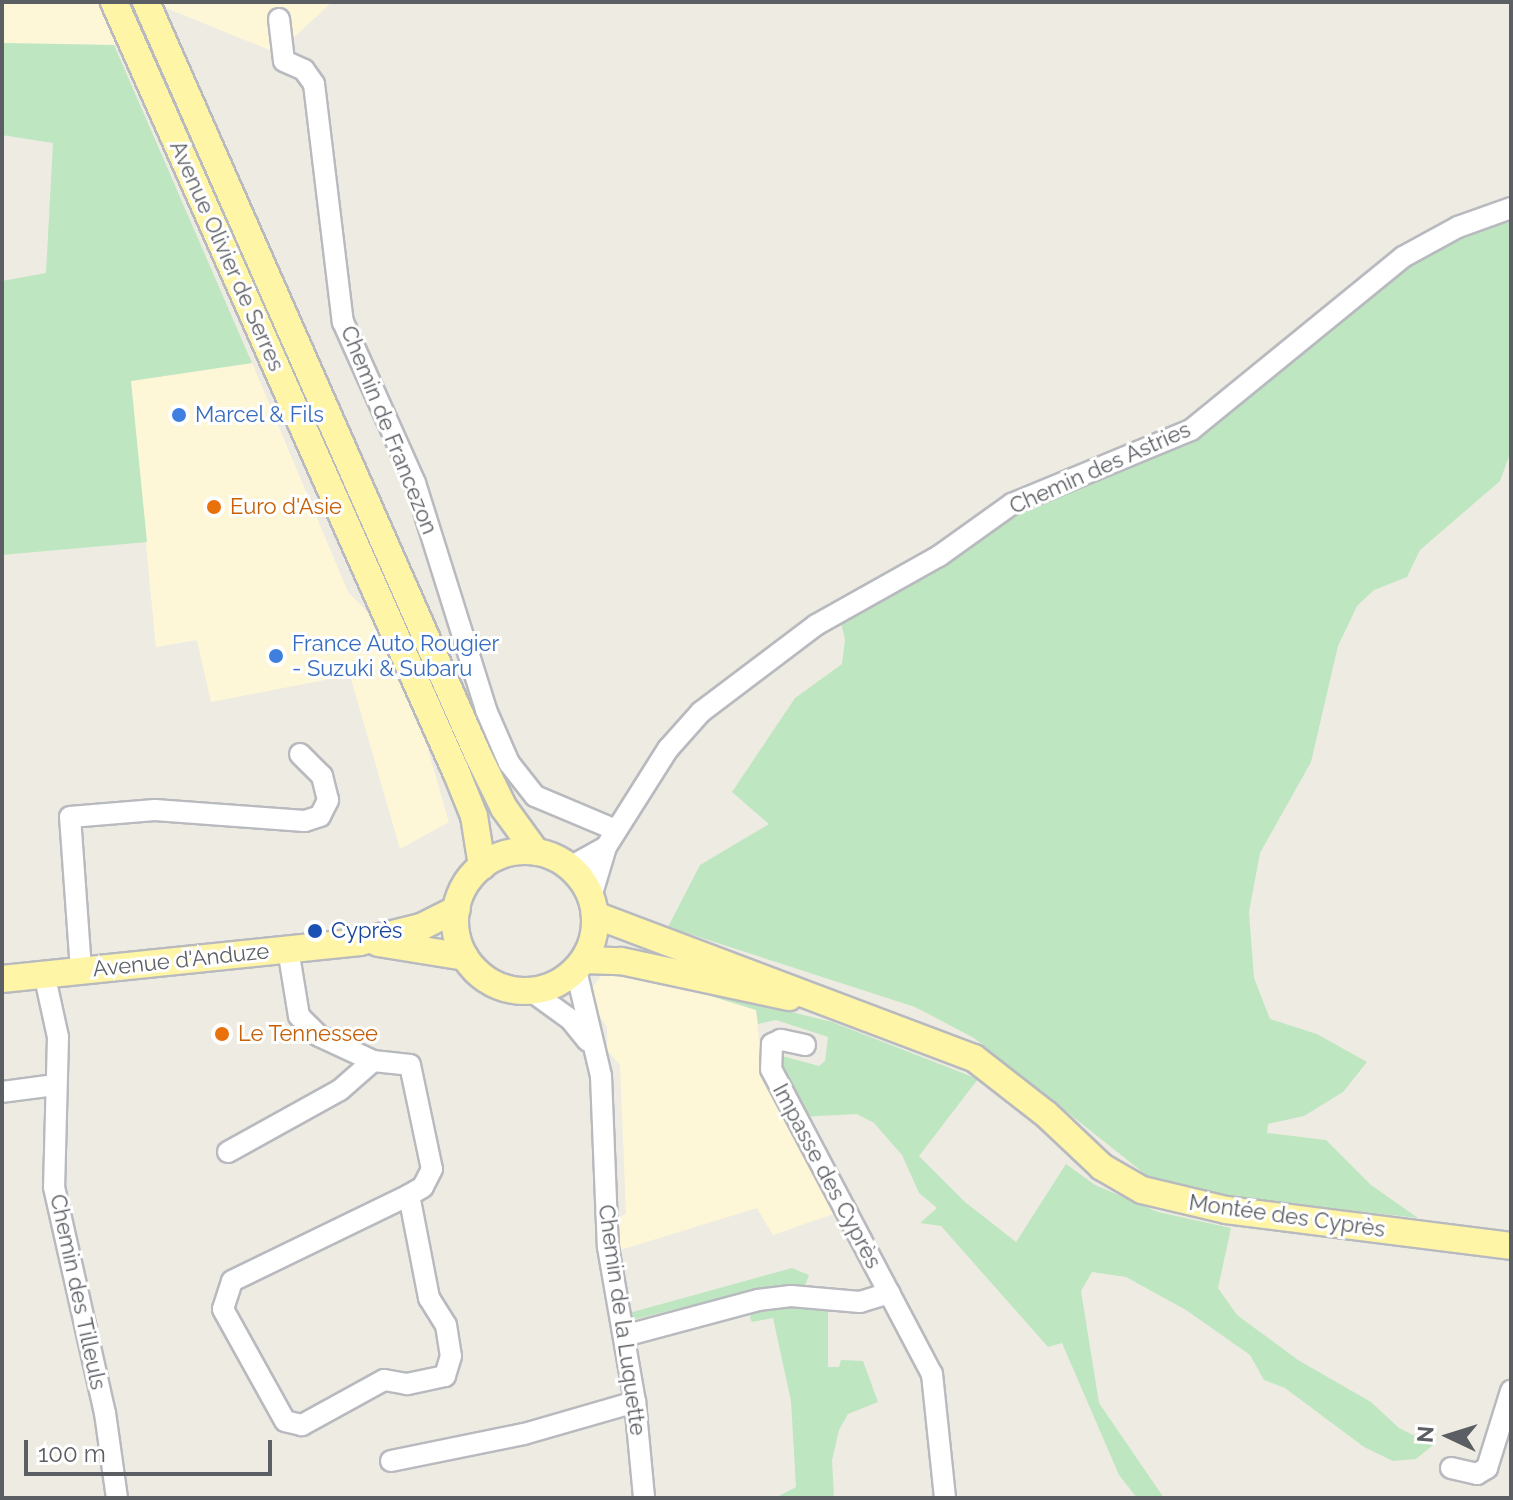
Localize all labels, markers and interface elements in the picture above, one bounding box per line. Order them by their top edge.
street label: Avenue Olivier de Serres [164,136,290,376]
street label: Chemin de Francezon [335,322,443,538]
place label: Marcel & Fils [195,402,325,428]
marker: Marcel & Fils [170,406,188,424]
street label: Chemin des Astries [1005,416,1195,520]
place label: Euro d'Asie [230,494,342,520]
marker: Euro d'Asie [205,498,223,516]
place label: France Auto Rougier - Suzuki & Subaru [292,630,500,682]
marker: France Auto Rougier - Suzuki & Subaru [267,647,285,665]
place label: Cyprès [331,918,402,944]
marker: Cyprès [306,922,324,940]
street label: Avenue d'Anduze [91,938,271,982]
place label: Le Tennessee [238,1021,379,1047]
marker: Le Tennessee [213,1025,231,1043]
street label: Impasse des Cyprès [767,1079,887,1273]
street label: Montée des Cyprès [1187,1189,1387,1243]
street label: Chemin des Tilleuls [44,1191,112,1393]
street label: Chemin de la Luquette [593,1203,651,1437]
north arrow [1409,1396,1489,1476]
scale bar [28,1424,276,1474]
text: N [1412,1425,1439,1444]
text: 100 m [38,1439,106,1468]

